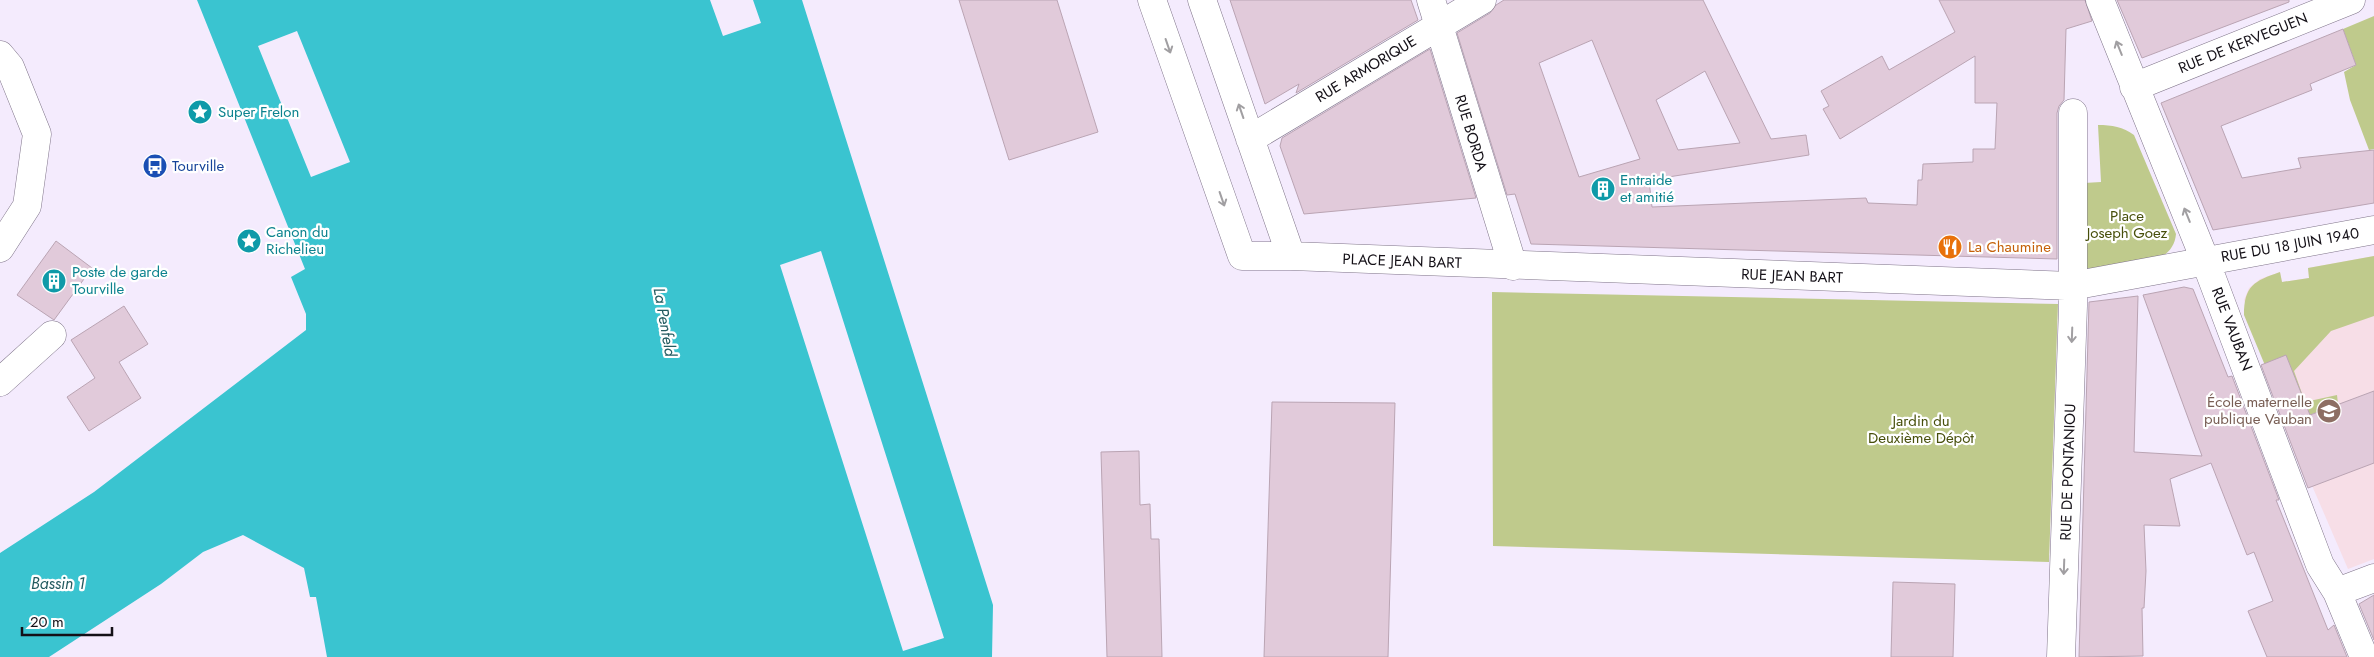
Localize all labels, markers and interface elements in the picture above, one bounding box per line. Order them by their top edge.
street label: RUE DE KERVEGUEN [2175,7,2311,79]
street label: RUE ARMORIQUE [1311,30,1421,108]
one-way arrow [1164,38,1173,53]
one-way arrow [2114,41,2123,56]
street label: RUE BORDA [1449,92,1493,174]
place icon: Super Frelon [187,99,213,125]
place label: Super Frelon [218,101,299,123]
one-way arrow [1235,103,1245,119]
bus stop icon: Tourville [142,153,168,179]
place label: Tourville [172,155,225,177]
place label: Entraide et amitié [1620,169,1674,208]
building icon: Entraide et amitié [1590,176,1616,202]
one-way arrow [1218,191,1227,207]
park label: Place Joseph Goez [2085,205,2167,244]
one-way arrow [2181,208,2191,223]
place label: Canon du Richelieu [266,221,328,260]
street label: RUE DU 18 JUIN 1940 [2219,222,2361,268]
place icon: Canon du Richelieu [236,228,262,254]
restaurant icon: La Chaumine [1937,234,1963,260]
place label: La Chaumine [1968,236,2051,258]
street label: PLACE JEAN BART [1342,248,1462,274]
place label: Poste de garde Tourville [72,261,168,300]
street label: RUE JEAN BART [1741,263,1843,289]
building icon: Poste de garde Tourville [41,268,67,294]
street label: RUE VAUBAN [2206,284,2258,374]
water label: La Penfeld [648,286,683,359]
one-way arrow [2067,326,2077,343]
place label: École maternelle publique Vauban [2204,391,2312,430]
school or university icon: École maternelle publique Vauban [2316,398,2342,424]
street label: RUE DE PONTANIOU [2055,403,2081,541]
park label: Jardin du Deuxième Dépôt [1868,410,1974,449]
one-way arrow [2060,559,2069,575]
water label: Bassin 1 [31,572,85,595]
scale bar [22,604,112,636]
text: 20 m [30,611,64,633]

